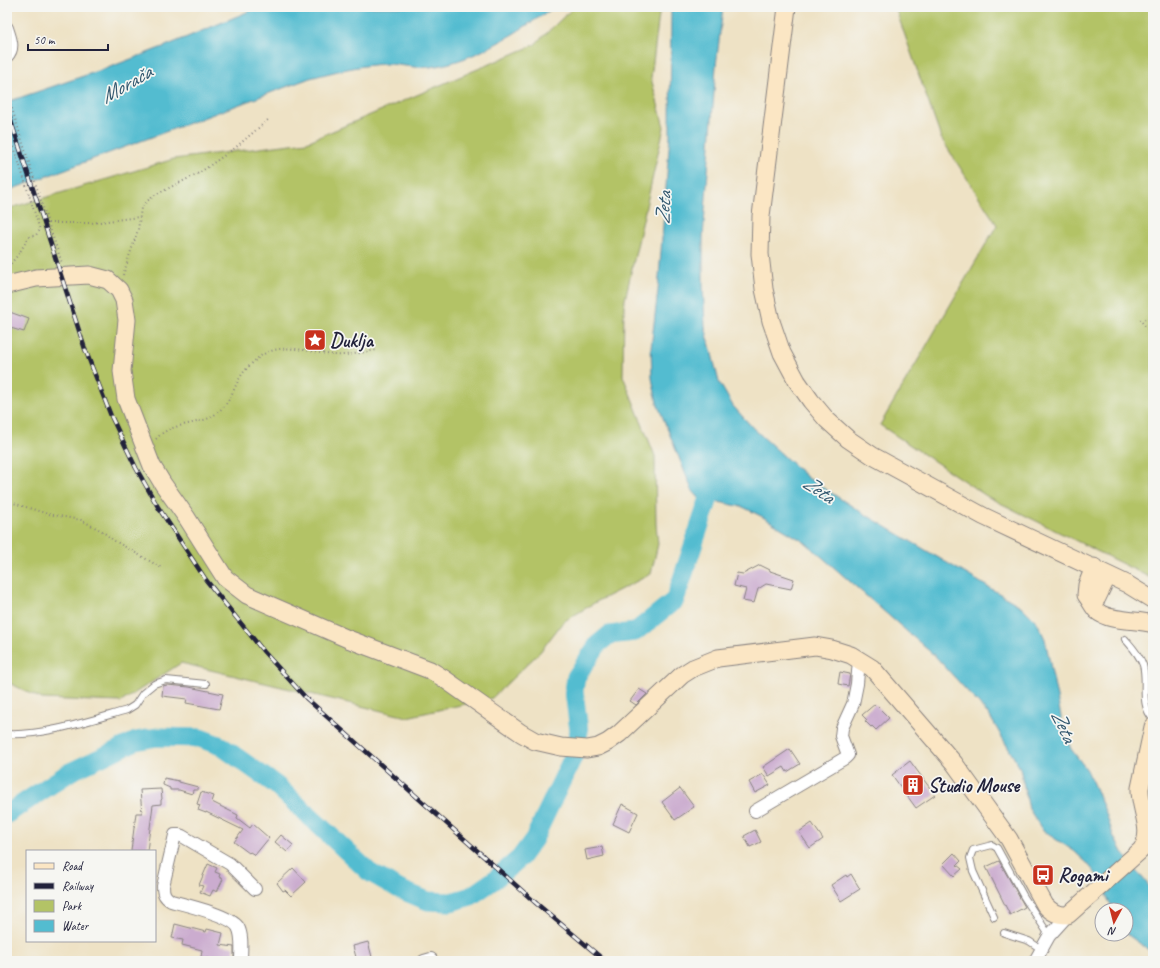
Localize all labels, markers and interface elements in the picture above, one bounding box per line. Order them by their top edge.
scale bar [28,26,108,52]
text: 50 m [34,32,56,48]
water label: Morača [96,58,158,109]
water label: Zeta [649,188,677,225]
place icon: Duklja [302,327,328,353]
place label: Duklja [330,328,375,353]
water label: Zeta [798,469,842,510]
water label: Zeta [1046,706,1083,748]
building icon: Studio Mouse [900,772,926,798]
place label: Studio Mouse [928,773,1021,798]
legend [26,850,156,942]
text: Road [62,858,84,874]
bus stop icon: Rogami [1030,862,1056,888]
place label: Rogami [1058,863,1111,888]
text: Railway [62,878,94,894]
text: Park [62,898,83,914]
north arrow [1094,902,1134,942]
text: Water [62,918,90,934]
text: N [1106,924,1117,939]

